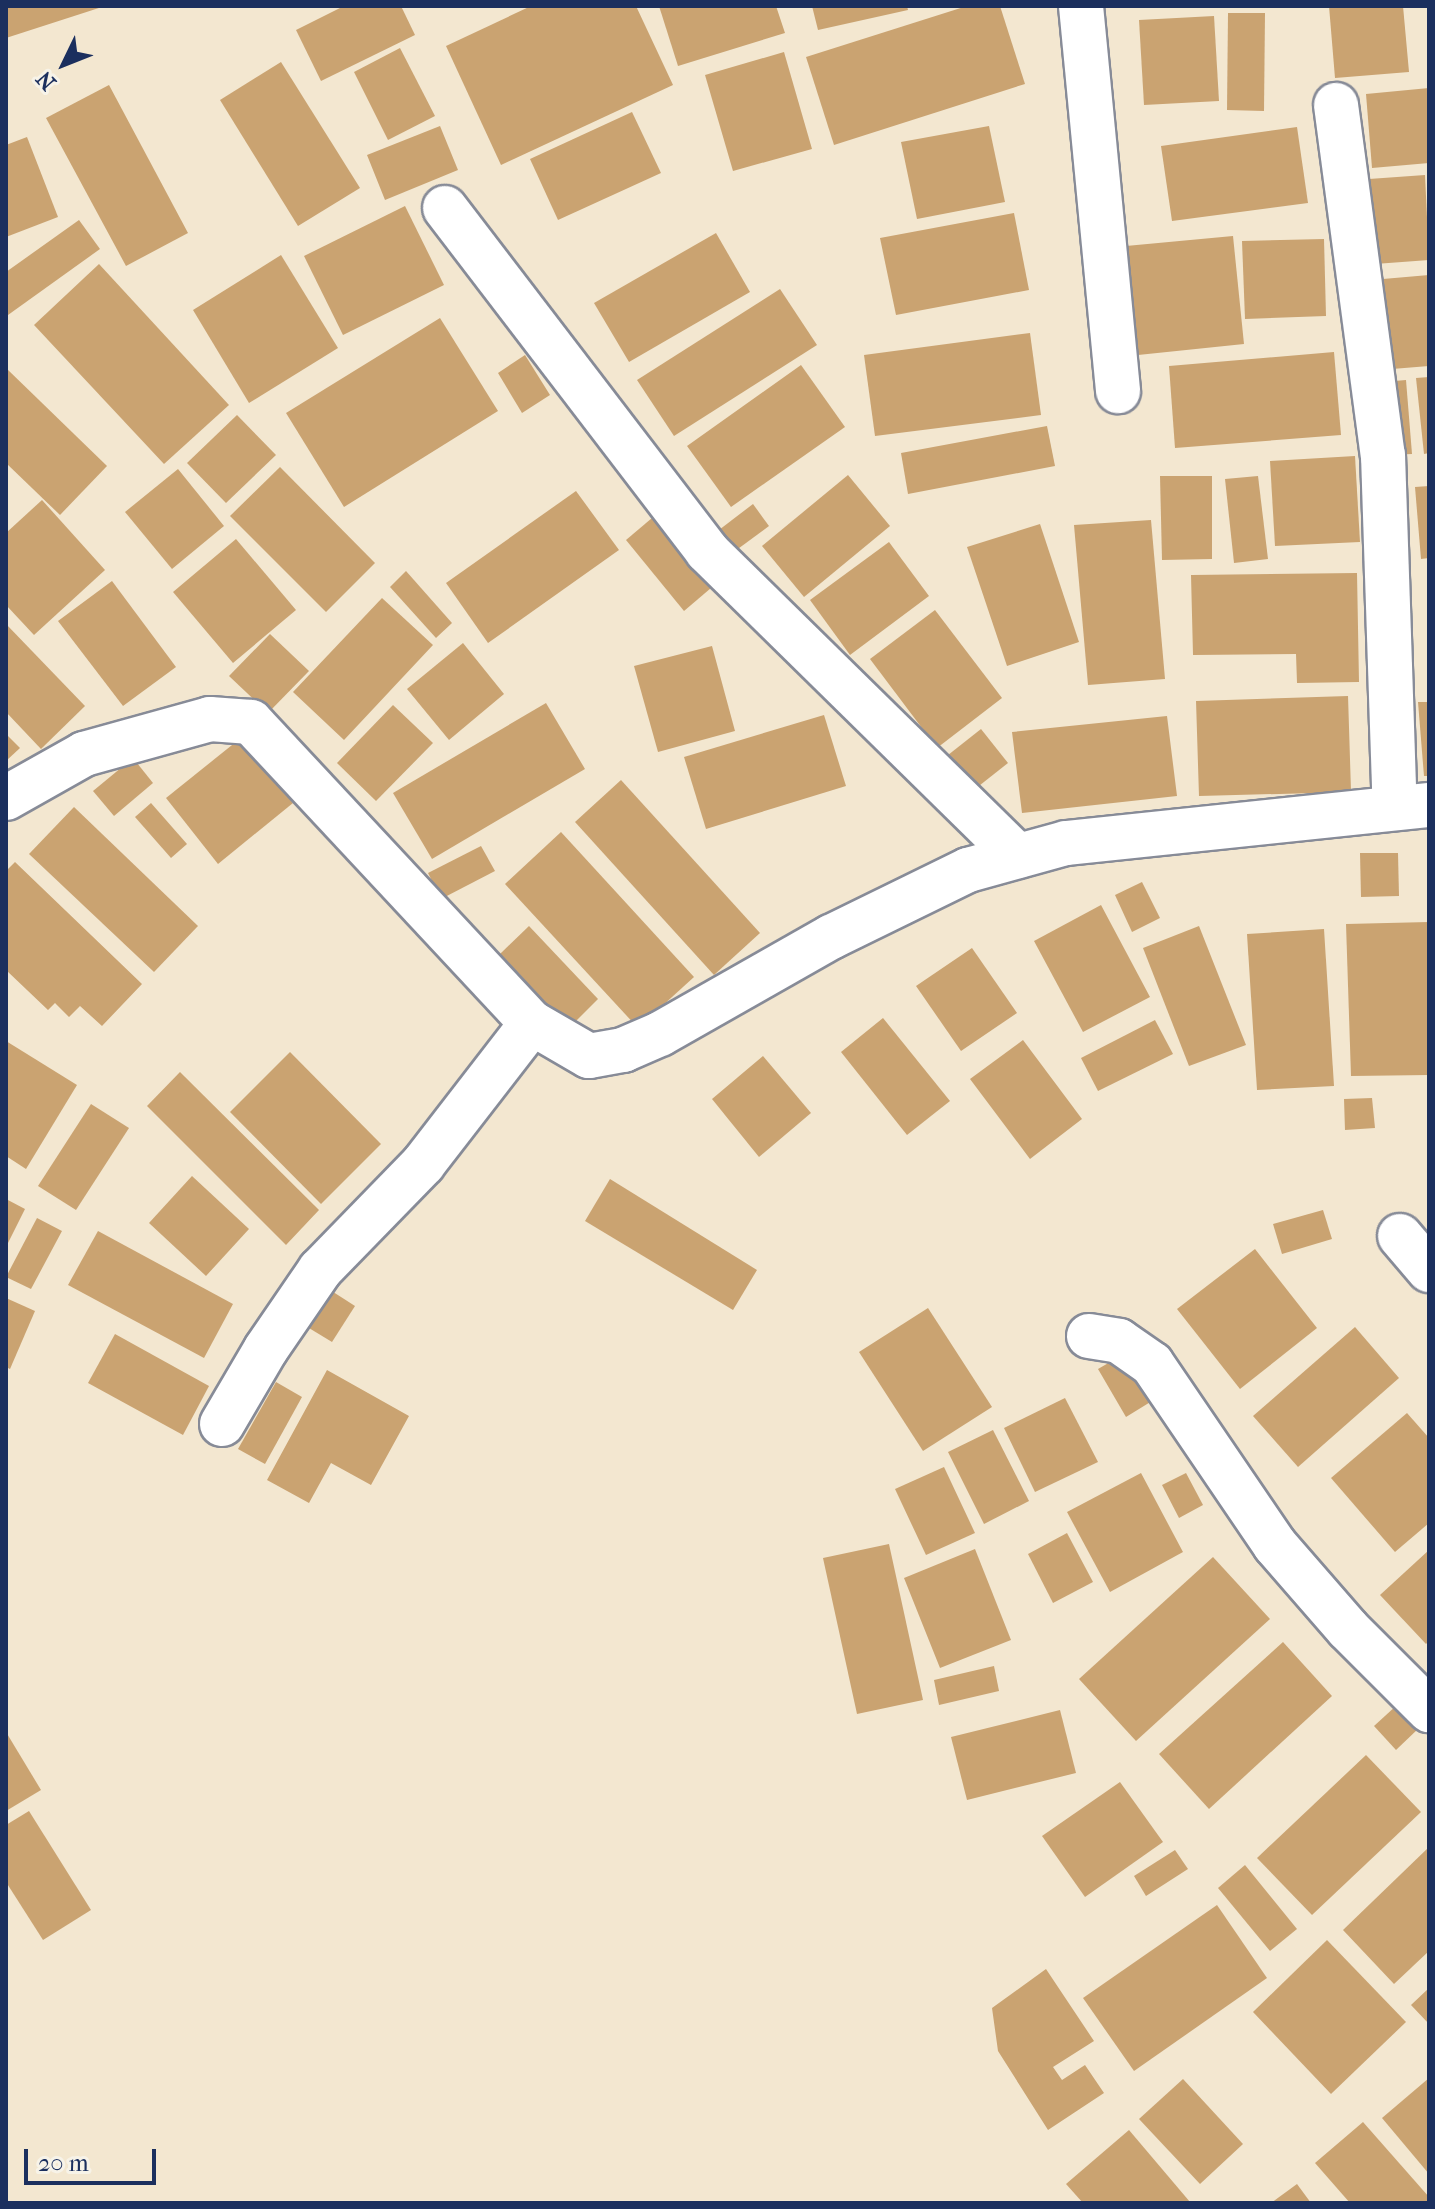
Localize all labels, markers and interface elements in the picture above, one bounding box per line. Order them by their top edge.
north arrow [24,24,104,104]
text: N [31,65,62,95]
scale bar [28,2133,160,2183]
text: 20 m [38,2149,89,2177]

